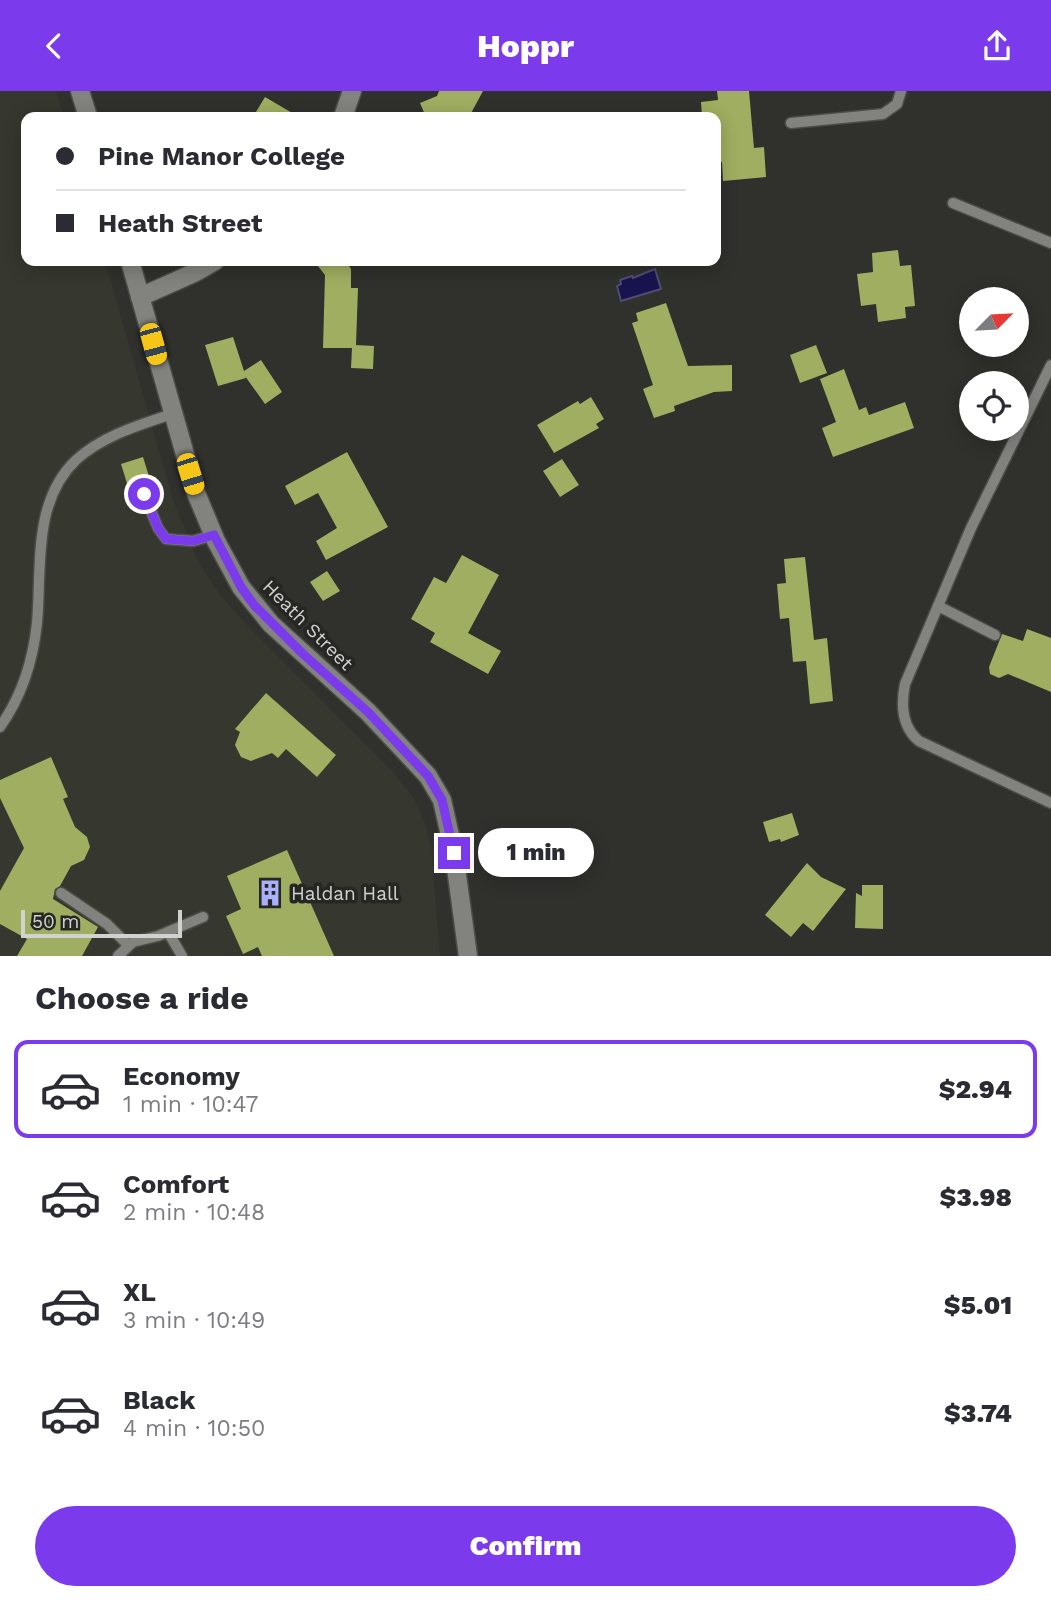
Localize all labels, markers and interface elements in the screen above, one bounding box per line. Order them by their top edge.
icon: back [35,27,73,65]
text: Hoppr [477,27,574,65]
icon: share [978,27,1016,65]
text: Pine Manor College [98,141,345,171]
text: Heath Street [98,208,263,238]
north arrow [959,287,1029,357]
map controls [959,287,1029,441]
car [138,321,169,367]
button: locate [959,371,1029,441]
car [174,451,207,497]
route start [128,478,160,510]
street label: Heath Street [258,575,358,675]
callout: 1 min [478,829,594,877]
route end [438,837,470,869]
text: 1 min [506,839,566,866]
building icon: Haldan Hall [255,878,285,908]
place label: Haldan Hall [291,882,399,905]
scale bar [21,907,182,939]
text: 50 m [32,910,79,933]
text: Choose a ride [35,979,249,1017]
icon: car [39,1058,102,1121]
text: Economy [123,1061,240,1091]
text: $2.94 [939,1074,1012,1104]
text: 1 min · 10:47 [123,1091,258,1118]
icon: car [39,1166,102,1229]
text: Comfort [123,1169,229,1199]
text: $3.98 [939,1182,1012,1212]
text: 2 min · 10:48 [123,1199,265,1226]
icon: car [39,1274,102,1337]
text: XL [123,1277,156,1307]
text: $5.01 [944,1290,1012,1320]
text: 3 min · 10:49 [123,1307,265,1334]
icon: car [39,1382,102,1445]
text: Black [123,1385,195,1415]
text: $3.74 [944,1398,1012,1428]
text: 4 min · 10:50 [123,1415,265,1442]
button: Confirm [35,1506,1016,1586]

